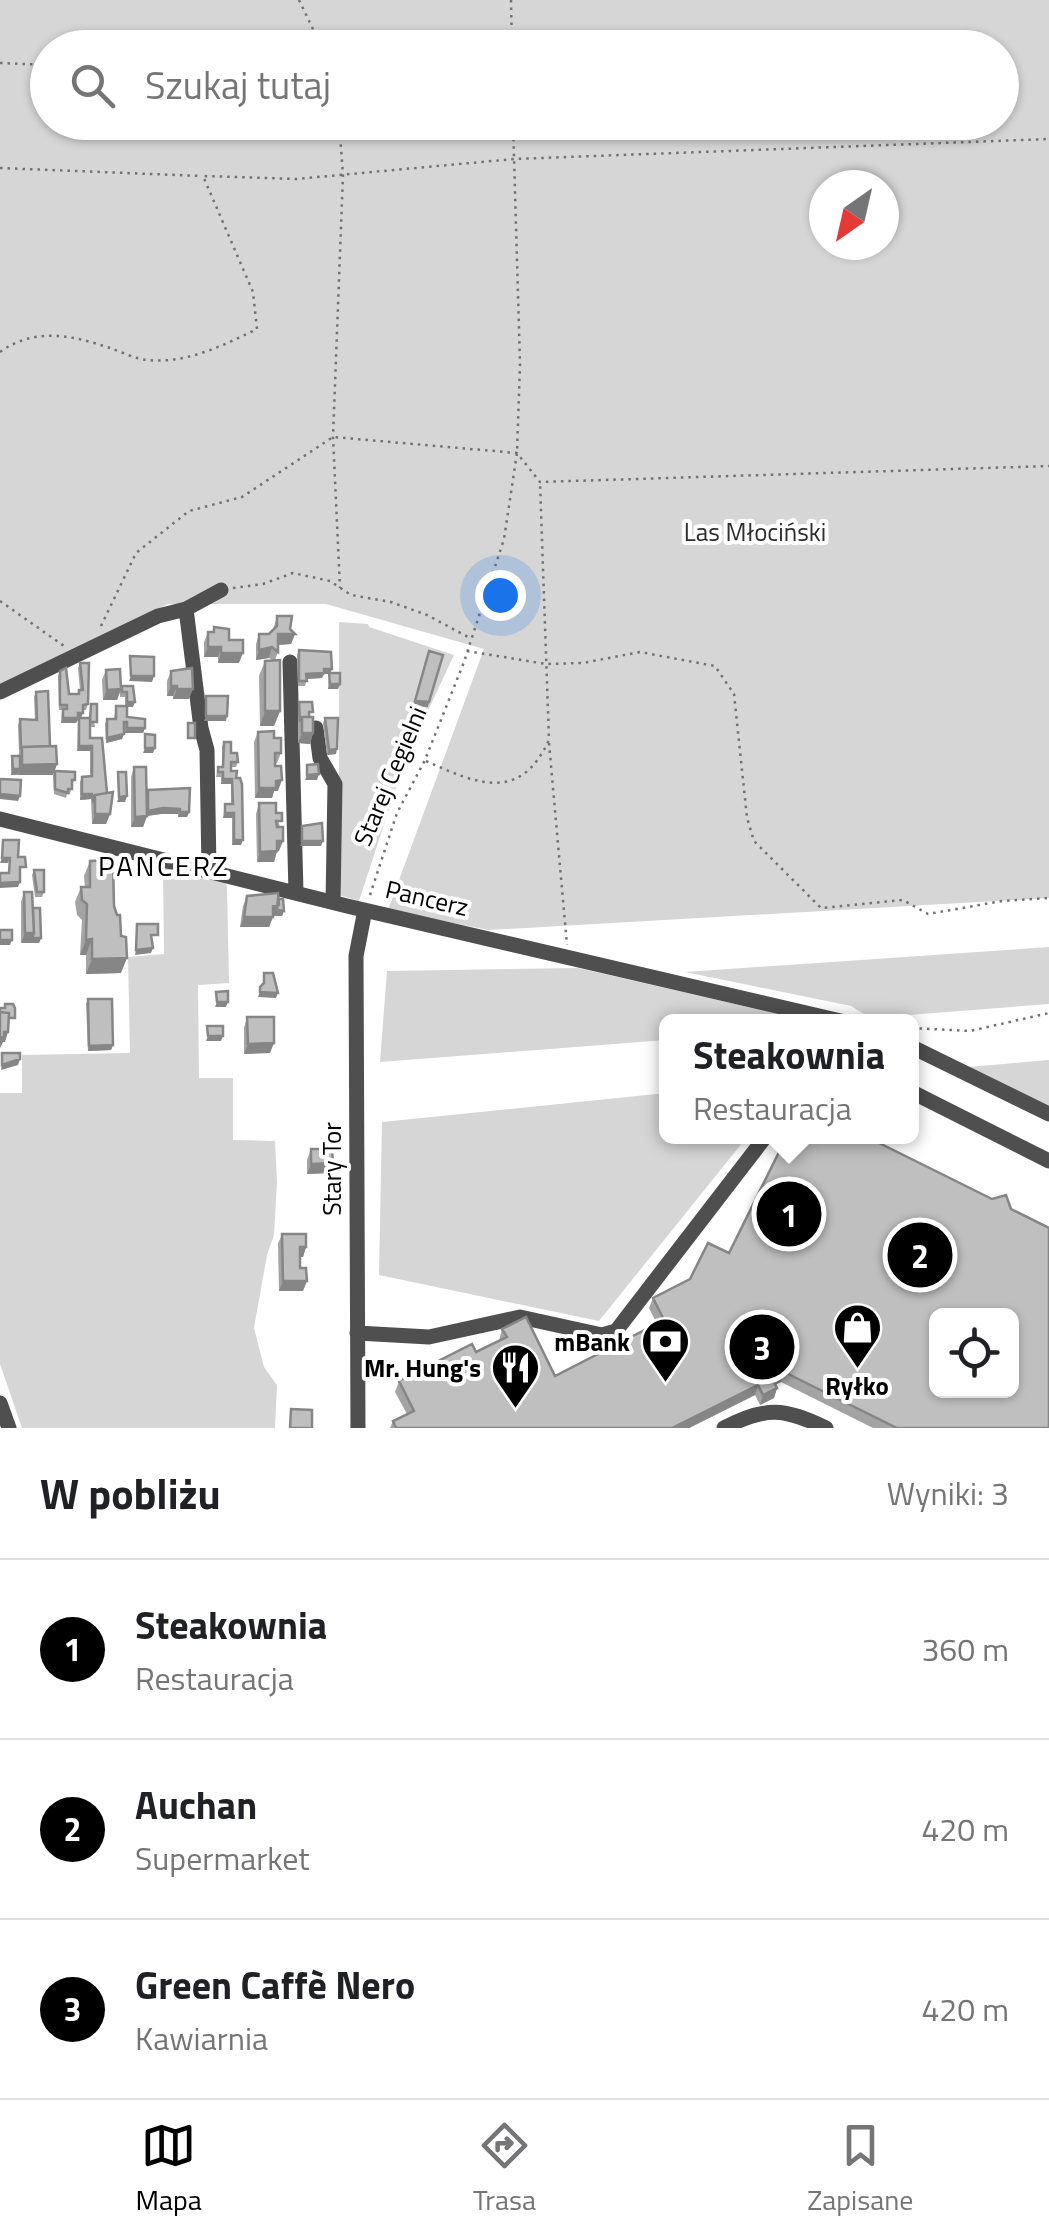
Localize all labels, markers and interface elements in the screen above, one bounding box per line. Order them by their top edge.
search box [30,30,1019,140]
text: Szukaj tutaj [145,56,331,114]
icon: search [65,58,120,113]
north arrow [809,170,899,260]
park label: Las Młociński [684,513,826,551]
your location [475,570,526,621]
street label: Starej Cegielni [344,700,436,852]
district label: PANCERZ [98,844,230,887]
street label: Pancerz [382,870,472,926]
popup [659,1014,919,1144]
text: Steakownia [693,1026,885,1084]
text: Restauracja [693,1084,852,1132]
street label: Stary Tor [313,1122,351,1216]
pin: 1 [756,1176,822,1252]
pin: 2 [888,1218,952,1292]
shop icon: Ryłko [831,1302,883,1370]
map controls [929,1308,1019,1398]
button: locate [929,1308,1019,1398]
pin: 3 [730,1310,794,1384]
bank icon: mBank [639,1316,691,1384]
place label: mBank [554,1323,630,1361]
restaurant icon: Mr. Hung's [490,1342,542,1410]
place label: Mr. Hung's [364,1349,481,1387]
place label: Ryłko [825,1367,889,1405]
text: W pobliżu [40,1461,221,1525]
text: Wyniki: 3 [887,1469,1009,1517]
text: Steakownia [135,1596,327,1654]
text: 1 [64,1625,81,1673]
text: 360 m [921,1625,1009,1673]
text: Restauracja [135,1654,294,1702]
text: Auchan [135,1776,257,1834]
text: 2 [64,1805,81,1853]
text: 420 m [921,1805,1009,1853]
text: Supermarket [135,1834,310,1882]
text: Green Caffè Nero [135,1956,415,2014]
text: 3 [64,1985,81,2033]
text: 420 m [921,1985,1009,2033]
text: Kawiarnia [135,2014,268,2062]
tab: Mapa [136,2118,202,2221]
tab: Trasa [473,2118,536,2221]
tab: Zapisane [807,2118,913,2221]

